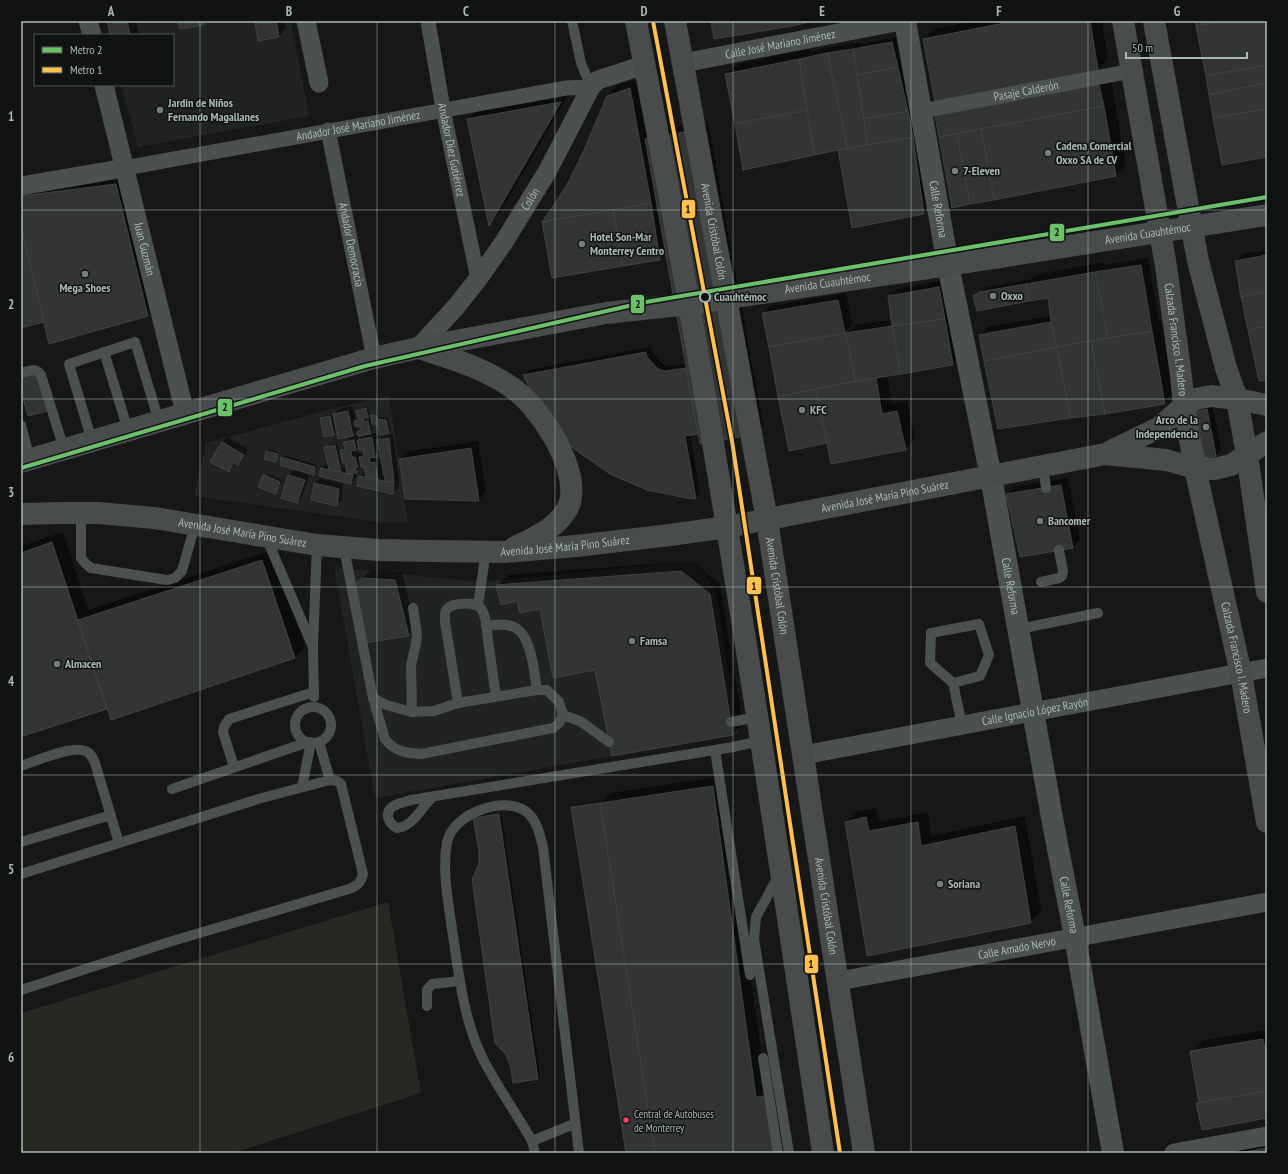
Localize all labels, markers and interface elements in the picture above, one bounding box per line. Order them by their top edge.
text: A [107,3,115,20]
text: B [286,3,292,20]
text: C [463,3,469,20]
text: D [641,3,648,20]
text: E [819,3,825,20]
text: F [996,3,1002,20]
text: G [1174,3,1181,20]
street label: Calle José Mariano Jiménez [724,26,836,62]
legend [34,34,174,86]
scale bar [1126,34,1247,60]
text: 50 m [1132,40,1153,55]
text: Metro 2 [70,42,102,57]
text: Metro 1 [70,62,102,77]
street label: Pasaje Calderón [992,77,1060,104]
place label: Jardín de Niños Fernando Magallanes [167,95,259,124]
street label: Andador Diez Gutiérrez [435,102,469,198]
marker: Jardín de Niños Fernando Magallanes [155,105,165,115]
street label: Andador José Mariano Jiménez [295,107,421,144]
text: 1 [8,108,14,125]
place label: Cadena Comercial Oxxo SA de CV [1056,138,1131,167]
marker: Cadena Comercial Oxxo SA de CV [1043,148,1053,158]
place label: 7-Eleven [963,163,1000,178]
marker: 7-Eleven [950,166,960,176]
street label: Calle Reforma [926,179,951,239]
street label: Avenida Cristóbal Colón [698,182,731,281]
street label: Colón [517,185,542,213]
line badge: 1 [681,199,696,219]
street label: Andador Democracia [336,201,367,288]
text: 1 [685,202,691,216]
street label: Avenida Cuauhtémoc [1104,219,1192,247]
street label: Juan Guzmán [131,220,159,277]
line badge: 2 [1049,223,1065,242]
text: 2 [1054,225,1060,239]
place label: Hotel Son-Mar Monterrey Centro [590,229,665,258]
marker: Hotel Son-Mar Monterrey Centro [577,239,587,249]
marker: Mega Shoes [80,269,90,279]
street label: Avenida Cuauhtémoc [784,269,872,297]
place label: Mega Shoes [59,280,111,295]
street label: Calzada Francisco I. Madero [1161,282,1191,397]
place label: Oxxo [1001,288,1024,303]
place label: Cuauhtémoc [714,289,767,304]
marker: Cuauhtémoc [699,291,711,303]
marker: Oxxo [988,291,998,301]
line badge: 2 [630,294,645,314]
text: 2 [8,296,14,313]
text: 2 [635,297,641,311]
line badge: 2 [217,398,233,417]
text: 2 [222,400,228,414]
place label: KFC [810,402,827,417]
marker: KFC [797,405,807,415]
place label: Arco de la Independencia [1136,412,1198,441]
marker: Arco de la Independencia [1201,422,1211,432]
street label: Avenida José María Pino Suárez [820,476,950,516]
text: 3 [8,484,14,501]
place label: Bancomer [1048,513,1091,528]
street label: Avenida José María Pino Suárez [178,514,308,550]
marker: Bancomer [1035,516,1045,526]
street label: Avenida José María Pino Suárez [500,532,630,559]
street label: Avenida Cristóbal Colón [763,536,792,635]
street label: Calle Reforma [999,556,1024,616]
line badge: 1 [746,576,762,595]
text: 1 [751,579,757,593]
street label: Calzada Francisco I. Madero [1218,600,1256,714]
place label: Famsa [640,633,667,648]
marker: Famsa [627,636,637,646]
place label: Almacen [64,656,101,671]
marker: Almacen [52,659,62,669]
text: 4 [8,673,15,690]
street label: Calle Ignacio López Rayón [980,694,1089,728]
street label: Avenida Cristóbal Colón [812,856,842,956]
text: 5 [8,861,14,878]
street label: Calle Reforma [1056,875,1082,935]
place label: Soriana [948,876,980,891]
marker: Soriana [935,879,945,889]
street label: Calle Amado Nervo [977,933,1057,962]
line badge: 1 [804,954,819,974]
text: 1 [808,957,814,971]
text: 6 [8,1049,14,1066]
place label: Central de Autobuses de Monterrey [634,1107,714,1135]
marker: Central de Autobuses de Monterrey [621,1115,631,1125]

